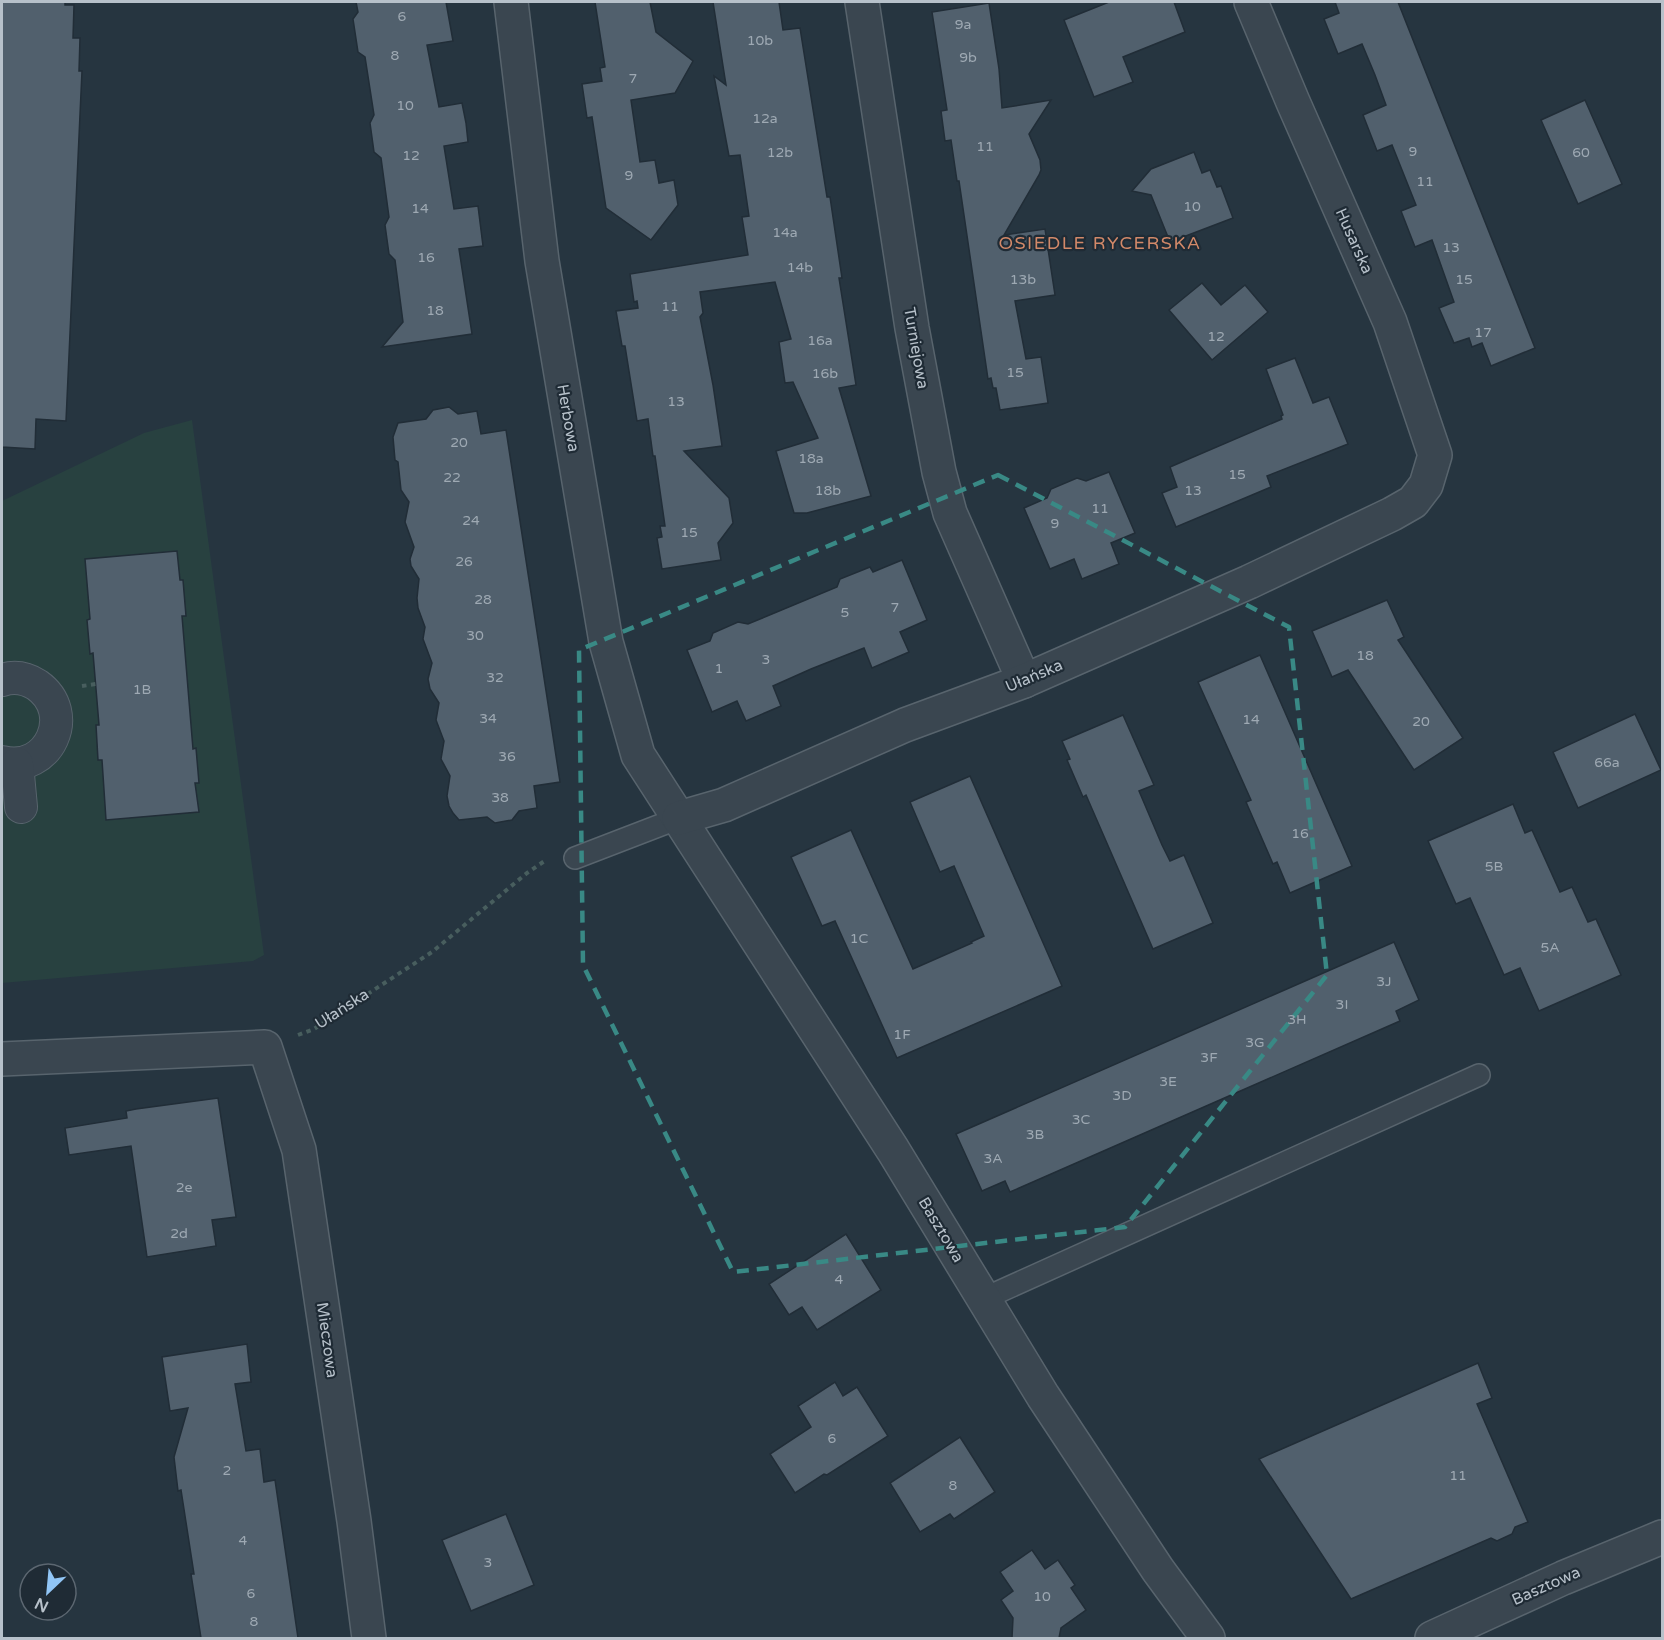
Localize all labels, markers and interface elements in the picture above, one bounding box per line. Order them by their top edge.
house number: 6 [398,8,407,25]
house number: 9a [955,16,971,33]
house number: 10b [747,32,773,49]
house number: 8 [391,47,400,64]
house number: 9b [959,49,977,66]
house number: 7 [629,70,637,87]
house number: 10 [396,97,414,114]
house number: 12a [752,110,778,127]
house number: 11 [976,138,994,155]
house number: 9 [1409,143,1417,160]
house number: 12b [767,144,793,161]
house number: 60 [1572,144,1590,161]
house number: 12 [402,147,420,164]
house number: 9 [625,167,633,184]
house number: 11 [1416,173,1434,190]
house number: 10 [1183,198,1201,215]
house number: 14 [411,200,429,217]
street label: Husarska [1331,205,1377,277]
house number: 14a [772,224,798,241]
district label: OSIEDLE RYCERSKA [998,232,1202,254]
house number: 13 [1442,239,1460,256]
house number: 16 [417,249,435,266]
house number: 14b [787,259,813,276]
house number: 13b [1010,271,1036,288]
house number: 15 [1455,271,1473,288]
house number: 11 [661,298,679,315]
house number: 18 [426,302,444,319]
street label: Turniejowa [899,306,933,390]
house number: 17 [1474,324,1492,341]
house number: 12 [1207,328,1225,345]
house number: 16a [807,332,833,349]
house number: 15 [1006,364,1024,381]
house number: 16b [812,365,838,382]
street label: Herbowa [552,383,584,453]
house number: 13 [667,393,685,410]
house number: 20 [450,434,468,451]
house number: 18a [798,450,824,467]
house number: 15 [1228,466,1246,483]
house number: 22 [443,469,461,486]
house number: 18b [815,482,841,499]
house number: 13 [1184,482,1202,499]
house number: 11 [1091,500,1109,517]
house number: 24 [462,512,480,529]
house number: 9 [1051,515,1059,532]
house number: 15 [680,524,698,541]
house number: 26 [455,553,473,570]
house number: 28 [474,591,492,608]
house number: 7 [891,599,899,616]
house number: 5 [841,604,849,621]
house number: 30 [466,627,484,644]
house number: 18 [1356,647,1374,664]
house number: 3 [762,651,770,668]
street label: Ułańska [1002,655,1066,697]
house number: 1 [715,660,723,677]
house number: 32 [486,669,504,686]
house number: 1B [133,681,151,698]
house number: 34 [479,710,497,727]
house number: 14 [1242,711,1260,728]
house number: 20 [1412,713,1430,730]
house number: 36 [498,748,516,765]
house number: 66a [1594,754,1620,771]
house number: 38 [491,789,509,806]
house number: 16 [1291,825,1309,842]
house number: 5B [1485,858,1503,875]
house number: 1C [850,930,869,947]
house number: 5A [1540,939,1560,956]
house number: 3J [1376,973,1392,990]
street label: Ułańska [311,984,373,1034]
house number: 3I [1336,996,1348,1013]
house number: 3H [1287,1011,1307,1028]
house number: 1F [893,1026,911,1043]
house number: 3G [1245,1034,1265,1051]
house number: 3F [1200,1049,1218,1066]
house number: 3E [1159,1073,1177,1090]
house number: 3D [1112,1087,1132,1104]
house number: 3C [1072,1111,1091,1128]
house number: 3B [1026,1126,1044,1143]
house number: 3A [983,1150,1003,1167]
house number: 2e [176,1179,192,1196]
street label: Basztowa [914,1194,968,1266]
house number: 2d [170,1225,188,1242]
house number: 4 [835,1271,844,1288]
street label: Mieczowa [312,1301,342,1379]
house number: 6 [828,1430,837,1447]
house number: 2 [223,1462,231,1479]
house number: 11 [1449,1467,1467,1484]
house number: 8 [949,1477,958,1494]
house number: 4 [239,1532,248,1549]
house number: 3 [484,1554,492,1571]
north arrow [18,1562,78,1622]
street label: Basztowa [1509,1562,1583,1610]
house number: 6 [247,1585,256,1602]
house number: 10 [1033,1588,1051,1605]
text: N [32,1593,52,1616]
house number: 8 [250,1613,259,1630]

